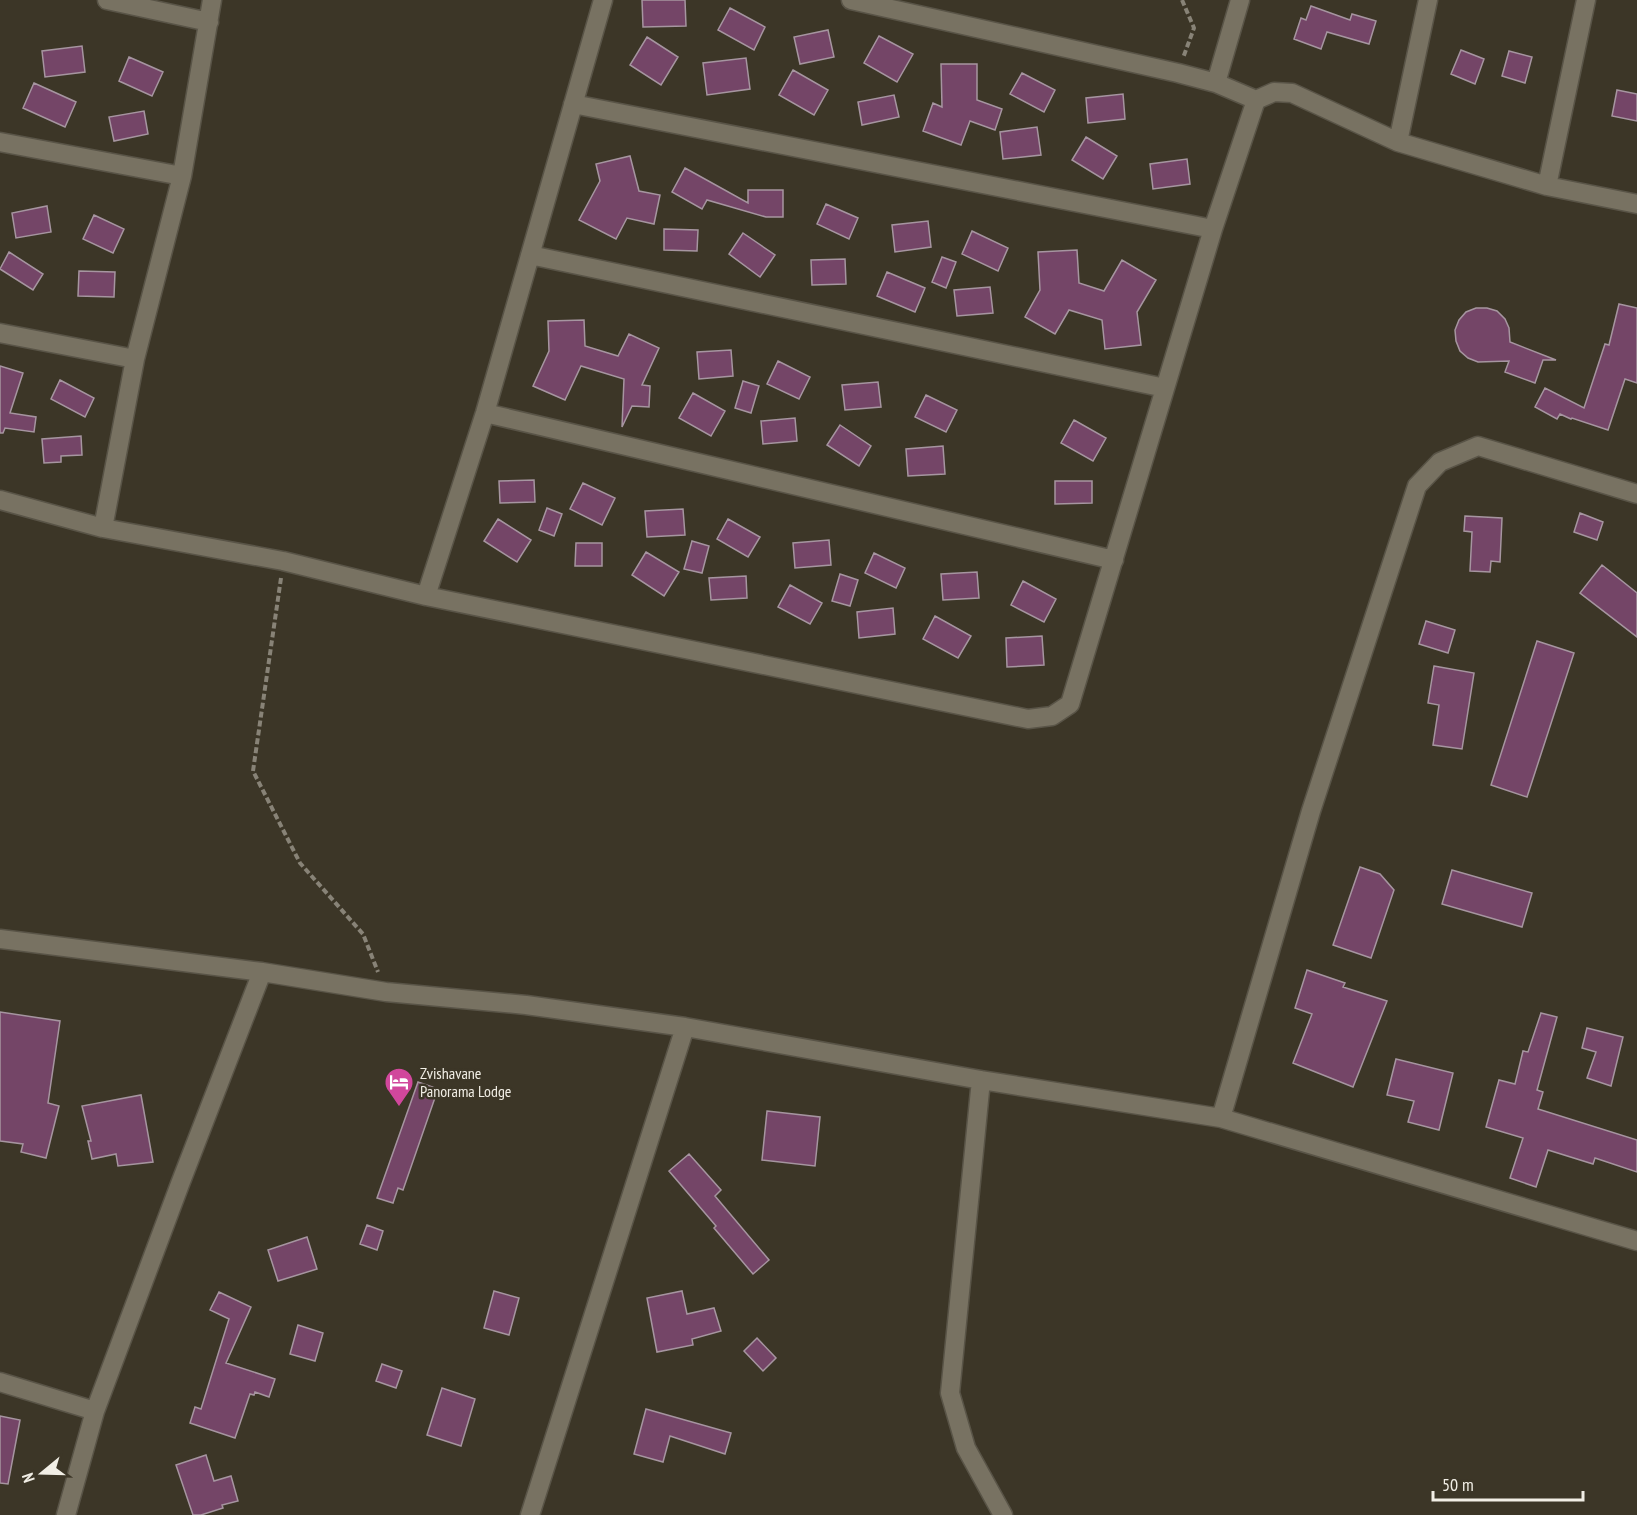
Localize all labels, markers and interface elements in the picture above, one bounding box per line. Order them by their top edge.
place label: Zvishavane Panorama Lodge [420,1063,511,1101]
hotel icon: Zvishavane Panorama Lodge [383,1066,415,1108]
north arrow [12,1443,72,1503]
scale bar [1433,1464,1583,1502]
text: N [17,1471,39,1485]
text: 50 m [1442,1473,1474,1496]

